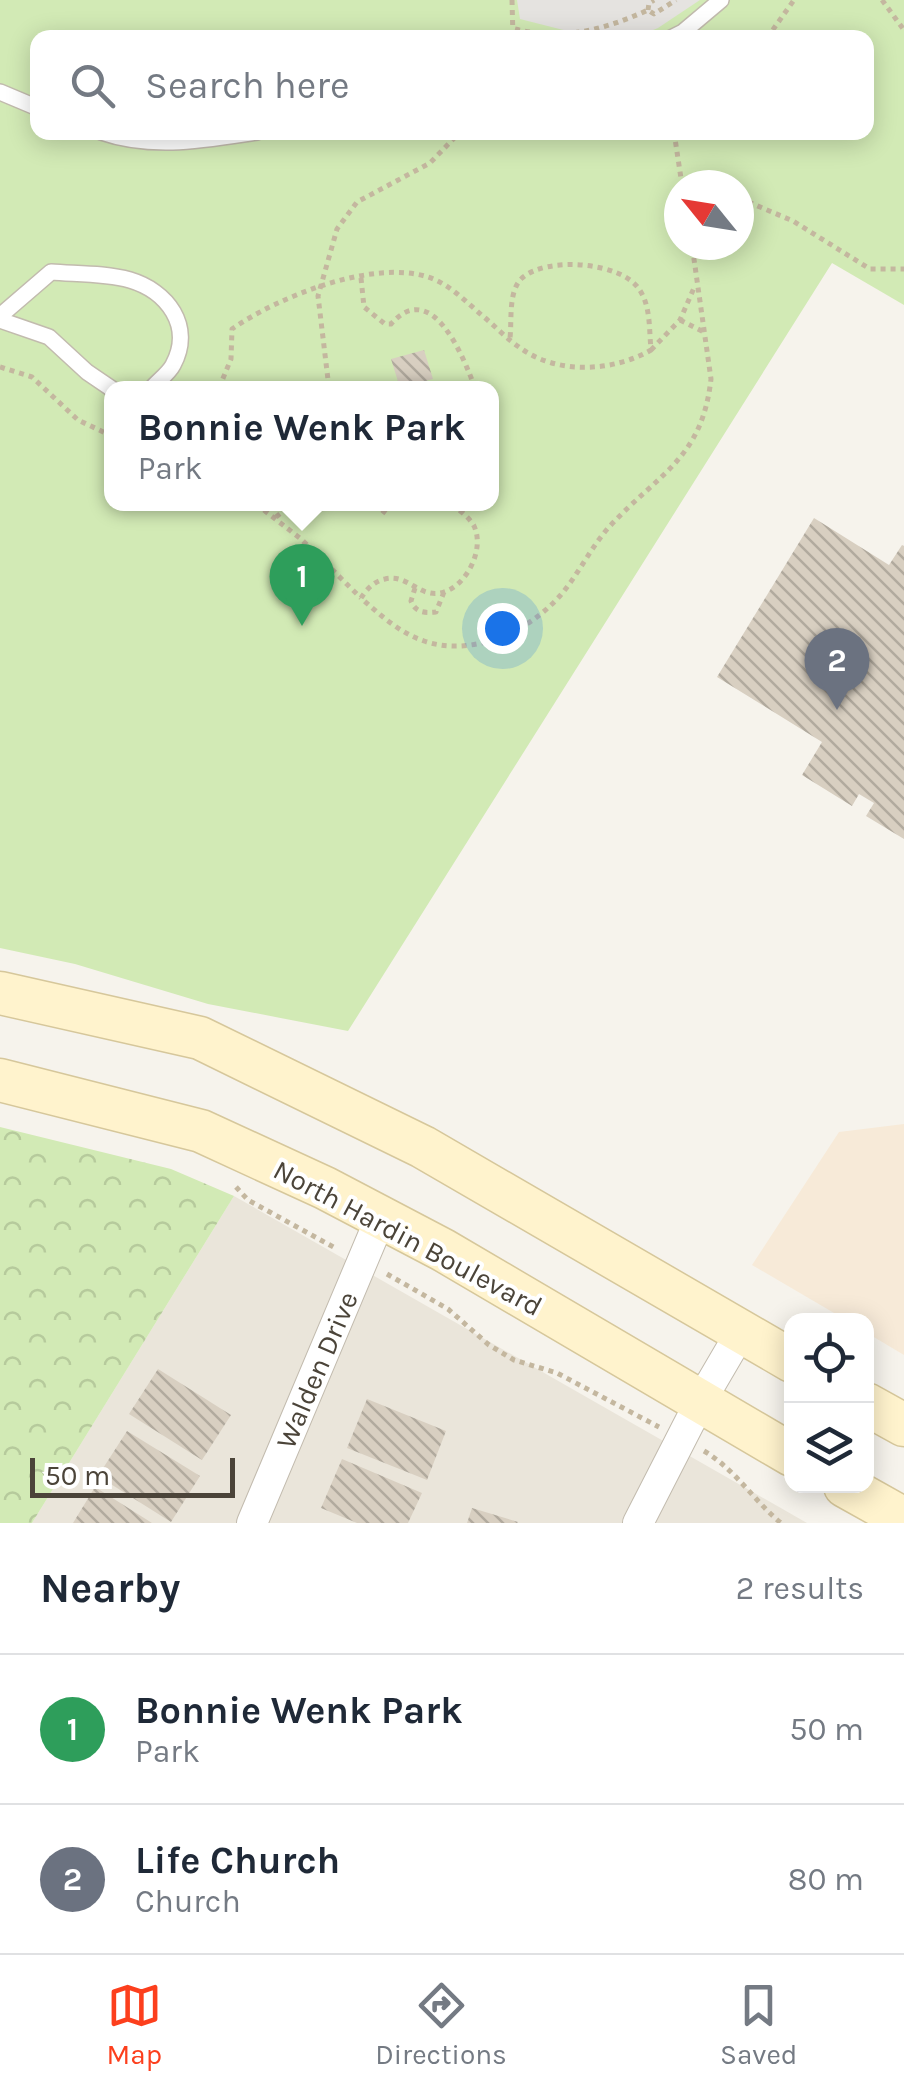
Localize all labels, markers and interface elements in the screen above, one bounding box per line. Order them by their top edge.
search box [30,30,874,140]
icon: search [65,58,120,113]
text: Search here [145,63,349,108]
north arrow [664,170,754,260]
popup [104,381,499,511]
text: Bonnie Wenk Park [138,405,465,450]
text: Park [138,450,203,487]
pin: 1 [270,544,334,626]
your location [477,603,528,654]
pin: 2 [804,628,870,710]
street label: North Hardin Boulevard [268,1153,548,1323]
street label: Walden Drive [269,1287,365,1453]
map controls [784,1313,874,1493]
button: locate [784,1313,874,1403]
button: layers [784,1403,874,1493]
scale bar [30,1453,235,1498]
text: 50 m [45,1459,110,1492]
text: Nearby [40,1563,180,1613]
text: 2 results [736,1570,864,1607]
text: Bonnie Wenk Park [135,1688,463,1733]
text: 1 [67,1711,78,1748]
text: 50 m [789,1711,864,1748]
text: Park [135,1733,200,1770]
text: Life Church [135,1838,340,1883]
text: 2 [63,1861,82,1898]
text: 80 m [788,1861,864,1898]
text: Church [135,1883,241,1920]
tab: Map [107,1978,162,2071]
tab: Directions [375,1978,507,2071]
tab: Saved [720,1978,797,2071]

